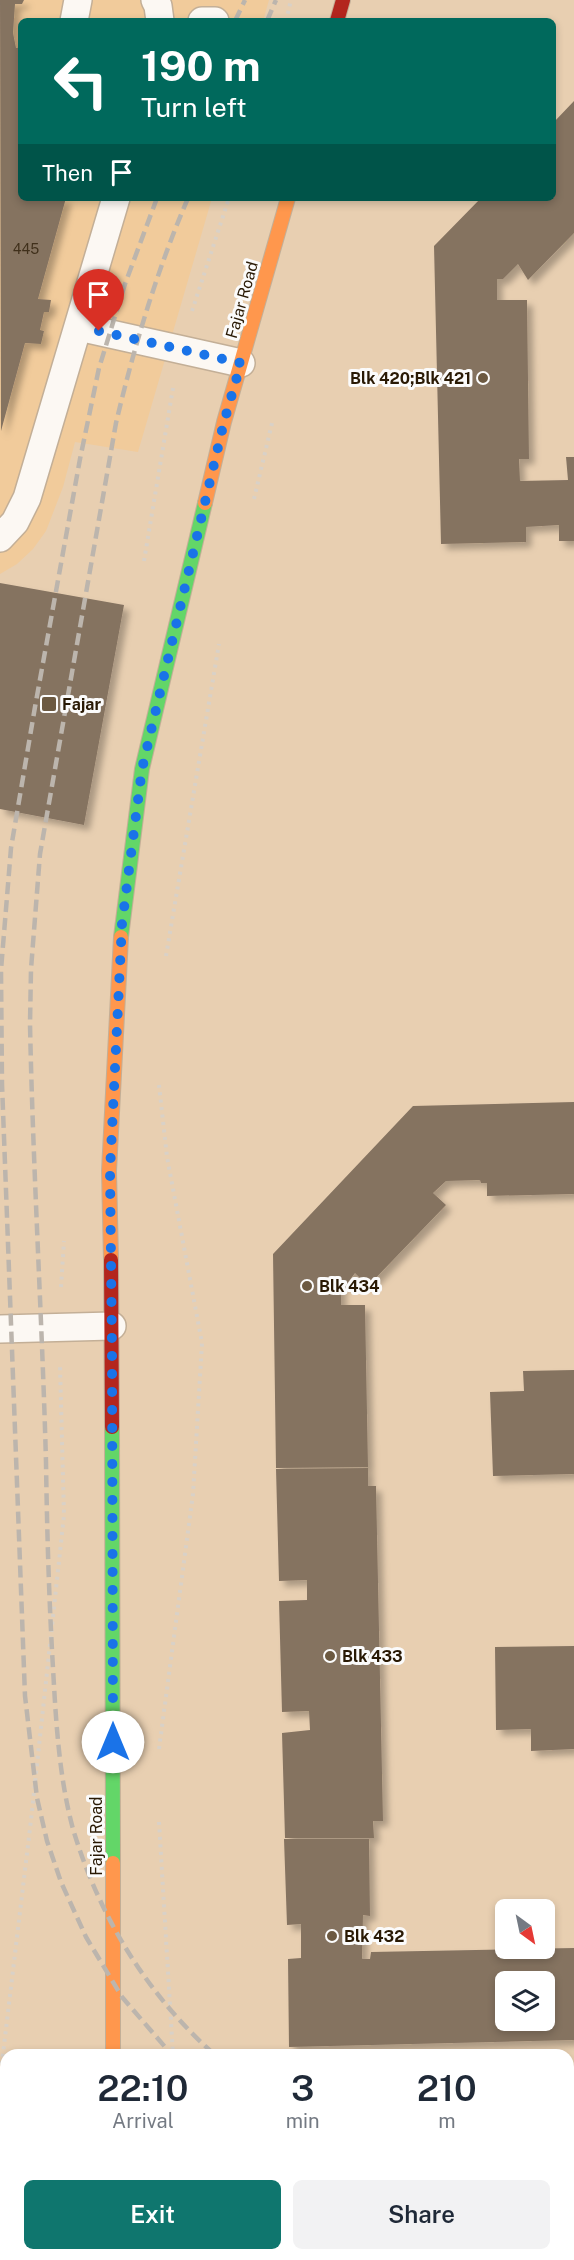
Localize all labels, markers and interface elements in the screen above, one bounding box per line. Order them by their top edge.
text: 190 m [141,41,261,90]
icon: left [42,42,120,120]
text: Turn left [141,91,247,123]
icon: arrive [105,156,138,189]
text: Then [42,160,93,186]
house number: 445 [13,241,39,257]
street label: Fajar Road [222,259,262,341]
pin [73,269,124,331]
icon: arrive [82,278,115,311]
place label: Blk 420;Blk 421 [350,369,471,388]
marker: Blk 420;Blk 421 [476,371,490,385]
marker: Fajar [40,695,58,713]
place label: Fajar [62,695,101,714]
place label: Blk 434 [319,1277,380,1296]
marker: Blk 434 [300,1279,314,1293]
place label: Blk 433 [342,1647,403,1666]
marker: Blk 433 [323,1649,337,1663]
position arrow [81,1710,145,1774]
street label: Fajar Road [87,1796,106,1876]
north arrow [495,1899,555,1959]
map controls [495,1899,555,2031]
place label: Blk 432 [344,1927,404,1946]
marker: Blk 432 [325,1929,339,1943]
button: layers [495,1971,555,2031]
text: 22:10 [97,2067,188,2109]
text: 3 [291,2067,314,2109]
text: 210 [417,2067,477,2109]
text: Arrival [112,2109,174,2133]
text: min [286,2109,320,2133]
text: m [438,2109,455,2133]
button: Exit [24,2180,281,2249]
button: Share [293,2180,550,2249]

